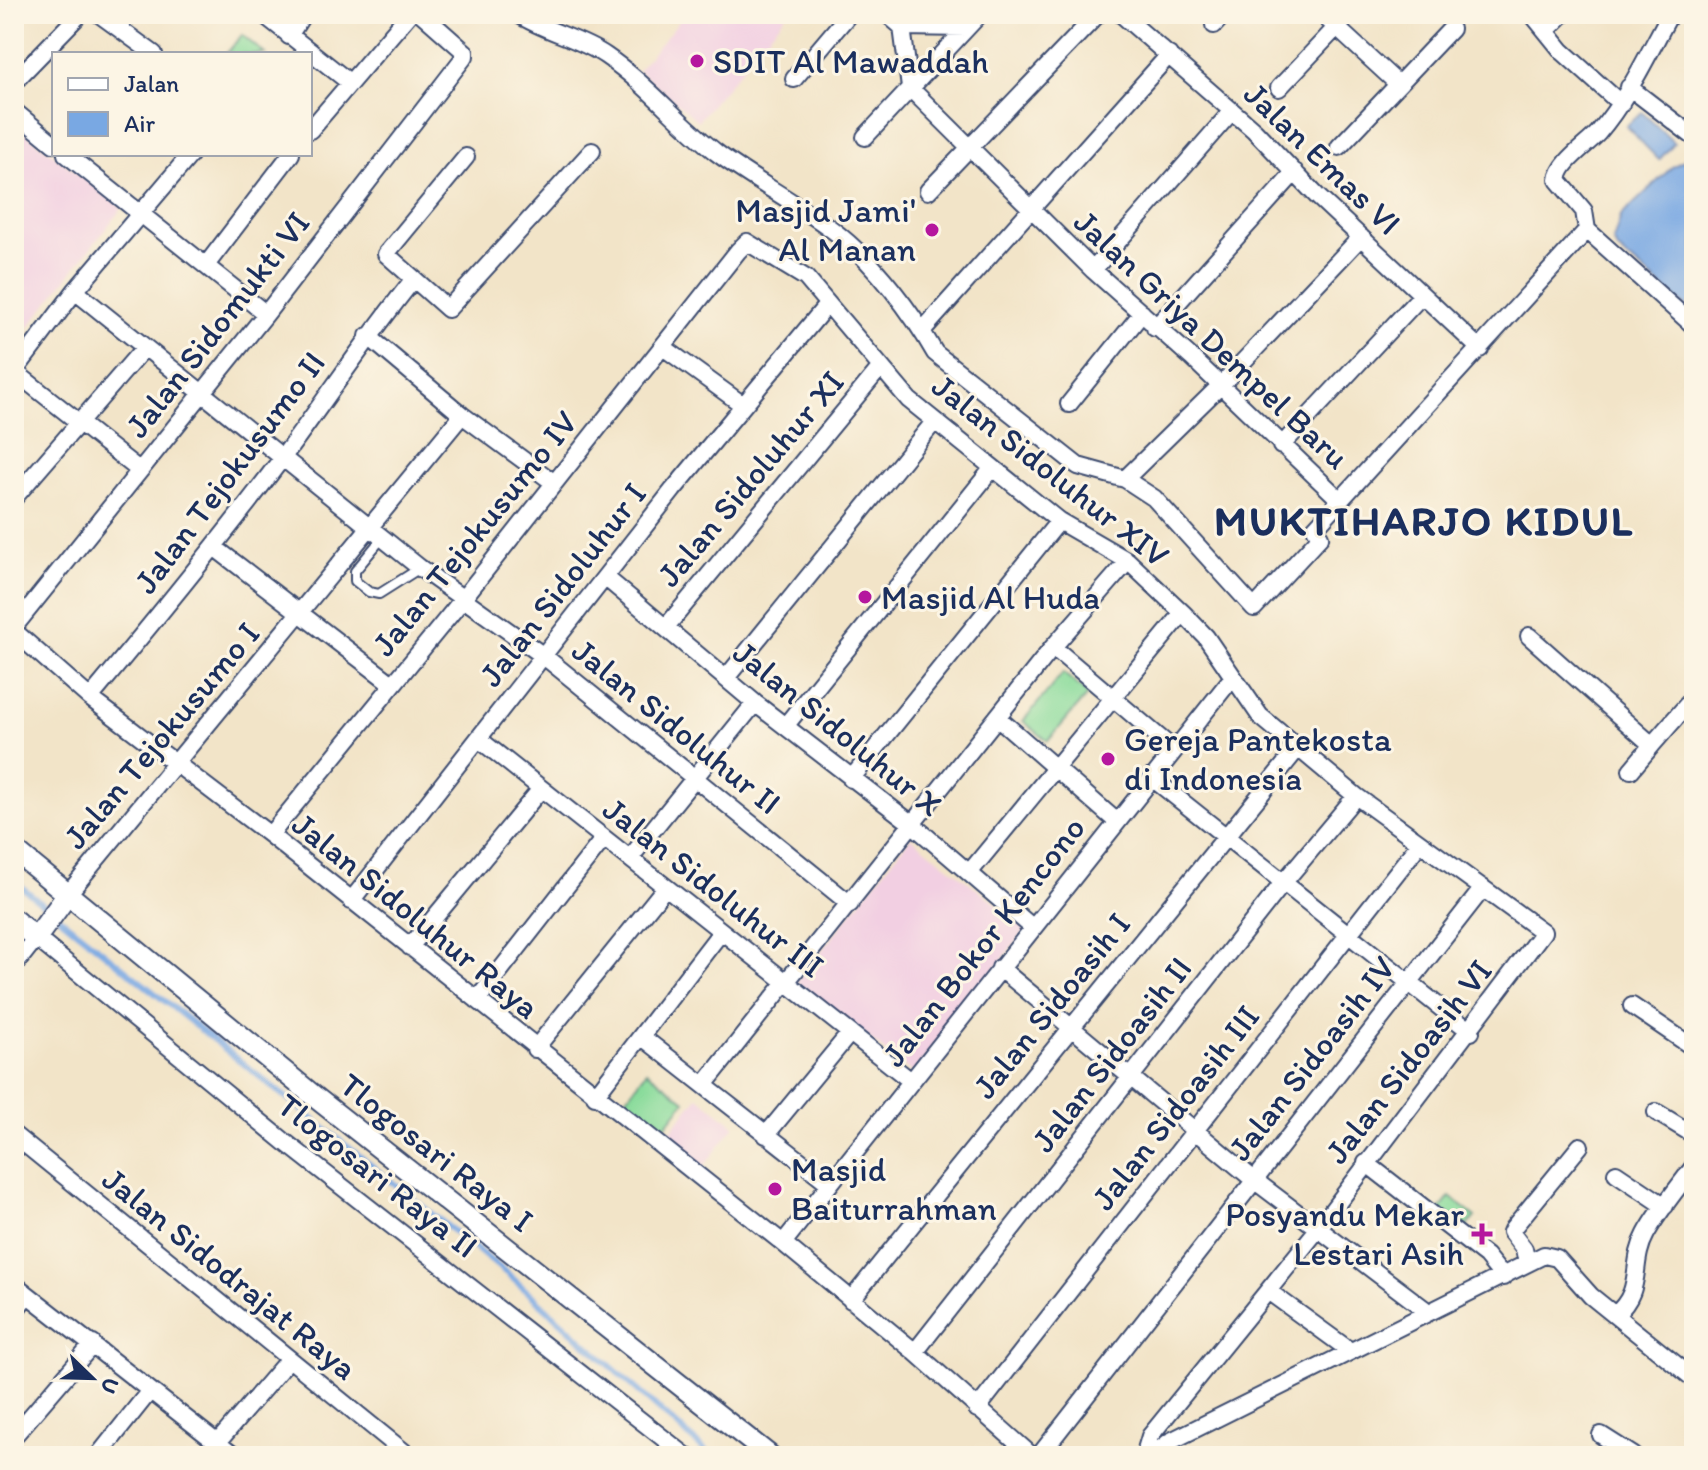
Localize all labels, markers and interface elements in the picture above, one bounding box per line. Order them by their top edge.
place label: SDIT Al Mawaddah [713,41,989,82]
legend [52,52,312,156]
marker: SDIT Al Mawaddah [688,52,706,70]
text: Jalan [124,69,179,98]
street label: Jalan Emas VI [1236,73,1410,243]
text: Air [124,109,156,138]
place label: Masjid Jami' Al Manan [735,190,916,270]
street label: Jalan Griya Dempel Baru [1066,201,1358,478]
street label: Jalan Sidomukti VI [116,203,318,446]
marker: Masjid Jami' Al Manan [923,221,941,239]
street label: Jalan Tejokusumo II [125,343,334,601]
street label: Jalan Sidoluhur XI [648,362,853,595]
street label: Jalan Sidoluhur XIV [924,365,1177,576]
street label: Jalan Tejokusumo IV [363,402,586,664]
street label: Jalan Sidoluhur I [470,474,655,695]
district label: MUKTIHARJO KIDUL [1214,495,1634,546]
place label: Masjid Al Huda [881,577,1100,618]
marker: Masjid Al Huda [856,588,874,606]
street label: Jalan Tejokusumo I [55,614,268,857]
street label: Jalan Sidoluhur II [564,630,789,823]
street label: Jalan Sidoluhur X [725,632,951,825]
place label: Gereja Pantekosta di Indonesia [1124,719,1392,799]
marker: Gereja Pantekosta di Indonesia [1099,750,1117,768]
street label: Jalan Sidoluhur III [595,788,832,986]
street label: Jalan Sidoluhur Raya [284,803,547,1027]
street label: Jalan Bokor Kencono [873,808,1094,1075]
street label: Jalan Sidoasih I [964,904,1139,1107]
street label: Jalan Sidoasih IV [1219,948,1404,1168]
street label: Jalan Sidoasih II [1022,949,1200,1160]
street label: Jalan Sidoasih VI [1316,951,1501,1171]
street label: Jalan Sidoasih III [1083,997,1268,1218]
street label: Tlogosari Raya I [332,1064,542,1241]
street label: Tlogosari Raya II [269,1084,486,1267]
place label: Masjid Baiturrahman [791,1149,997,1229]
street label: Jalan Sidodrajat Raya [94,1158,365,1388]
marker: Masjid Baiturrahman [766,1180,784,1198]
place label: Posyandu Mekar Lestari Asih [1225,1194,1464,1274]
marker: Posyandu Mekar Lestari Asih [1471,1223,1493,1245]
north arrow [52,1338,132,1418]
text: U [95,1374,125,1398]

